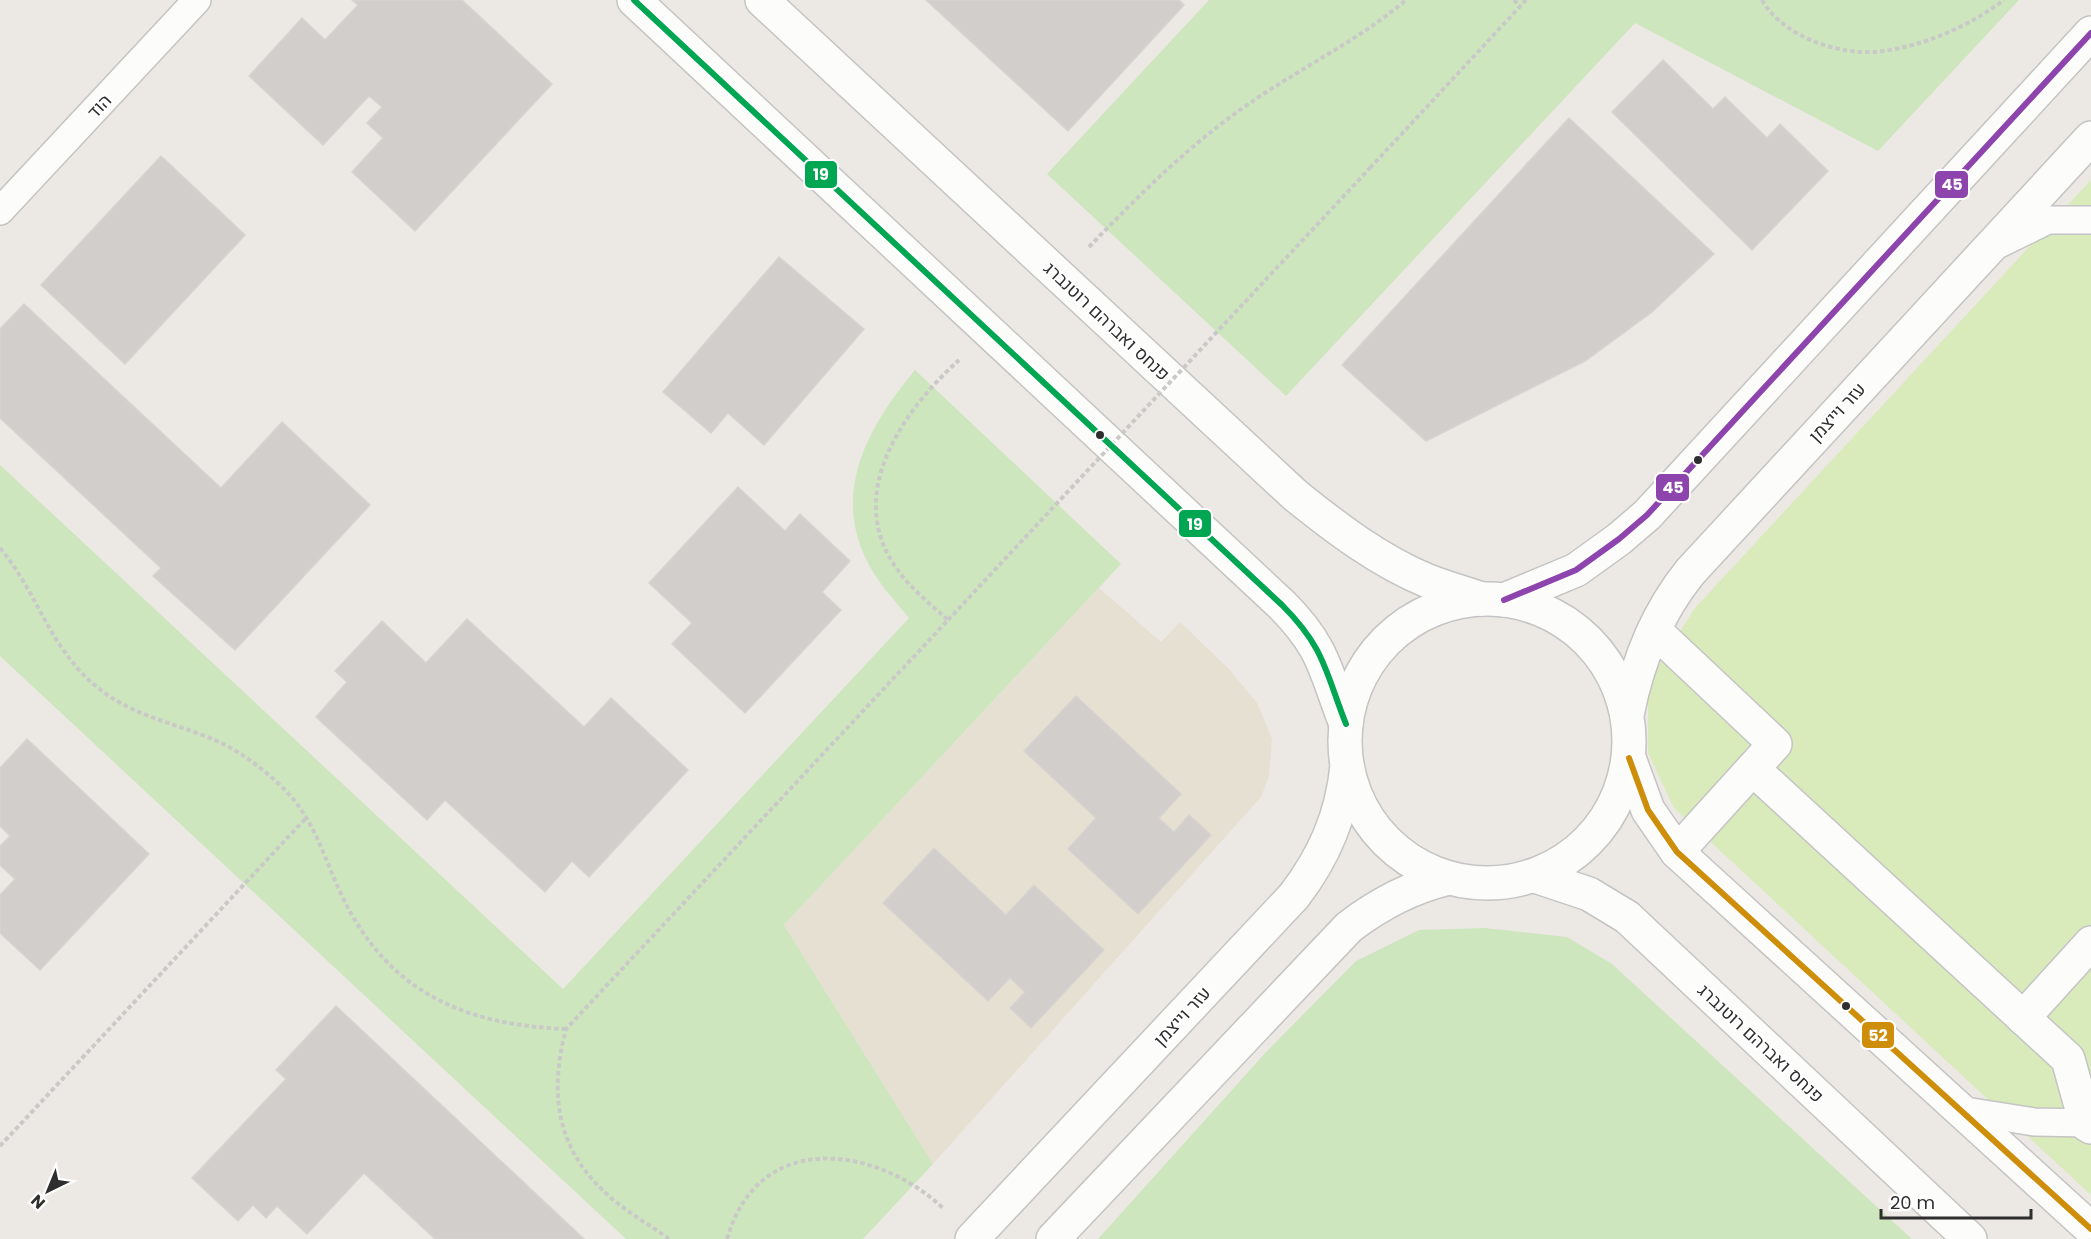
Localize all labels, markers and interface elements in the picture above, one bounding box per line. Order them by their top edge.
street label: הוד [81,88,117,124]
line badge: 19 [804,160,838,189]
text: 19 [813,163,829,186]
line badge: 45 [1934,170,1969,199]
text: 45 [1941,173,1963,196]
street label: פנחס ואברהם רוטנברג [1038,256,1176,386]
street label: עזר וייצמן [1803,377,1871,447]
unlabelled marker [1094,429,1106,441]
unlabelled marker [1692,454,1704,466]
line badge: 45 [1655,473,1690,502]
text: 45 [1662,476,1684,499]
line badge: 19 [1178,509,1212,538]
text: 19 [1187,513,1203,536]
street label: פנחס ואברהם רוטנברג [1692,978,1830,1108]
street label: עזר וייצמן [1148,981,1216,1051]
unlabelled marker [1840,1000,1852,1012]
line badge: 52 [1861,1021,1895,1049]
text: 52 [1868,1024,1888,1047]
north arrow [18,1161,78,1221]
scale bar [1881,1182,2031,1220]
text: N [26,1189,50,1214]
text: 20 m [1890,1190,1935,1215]

